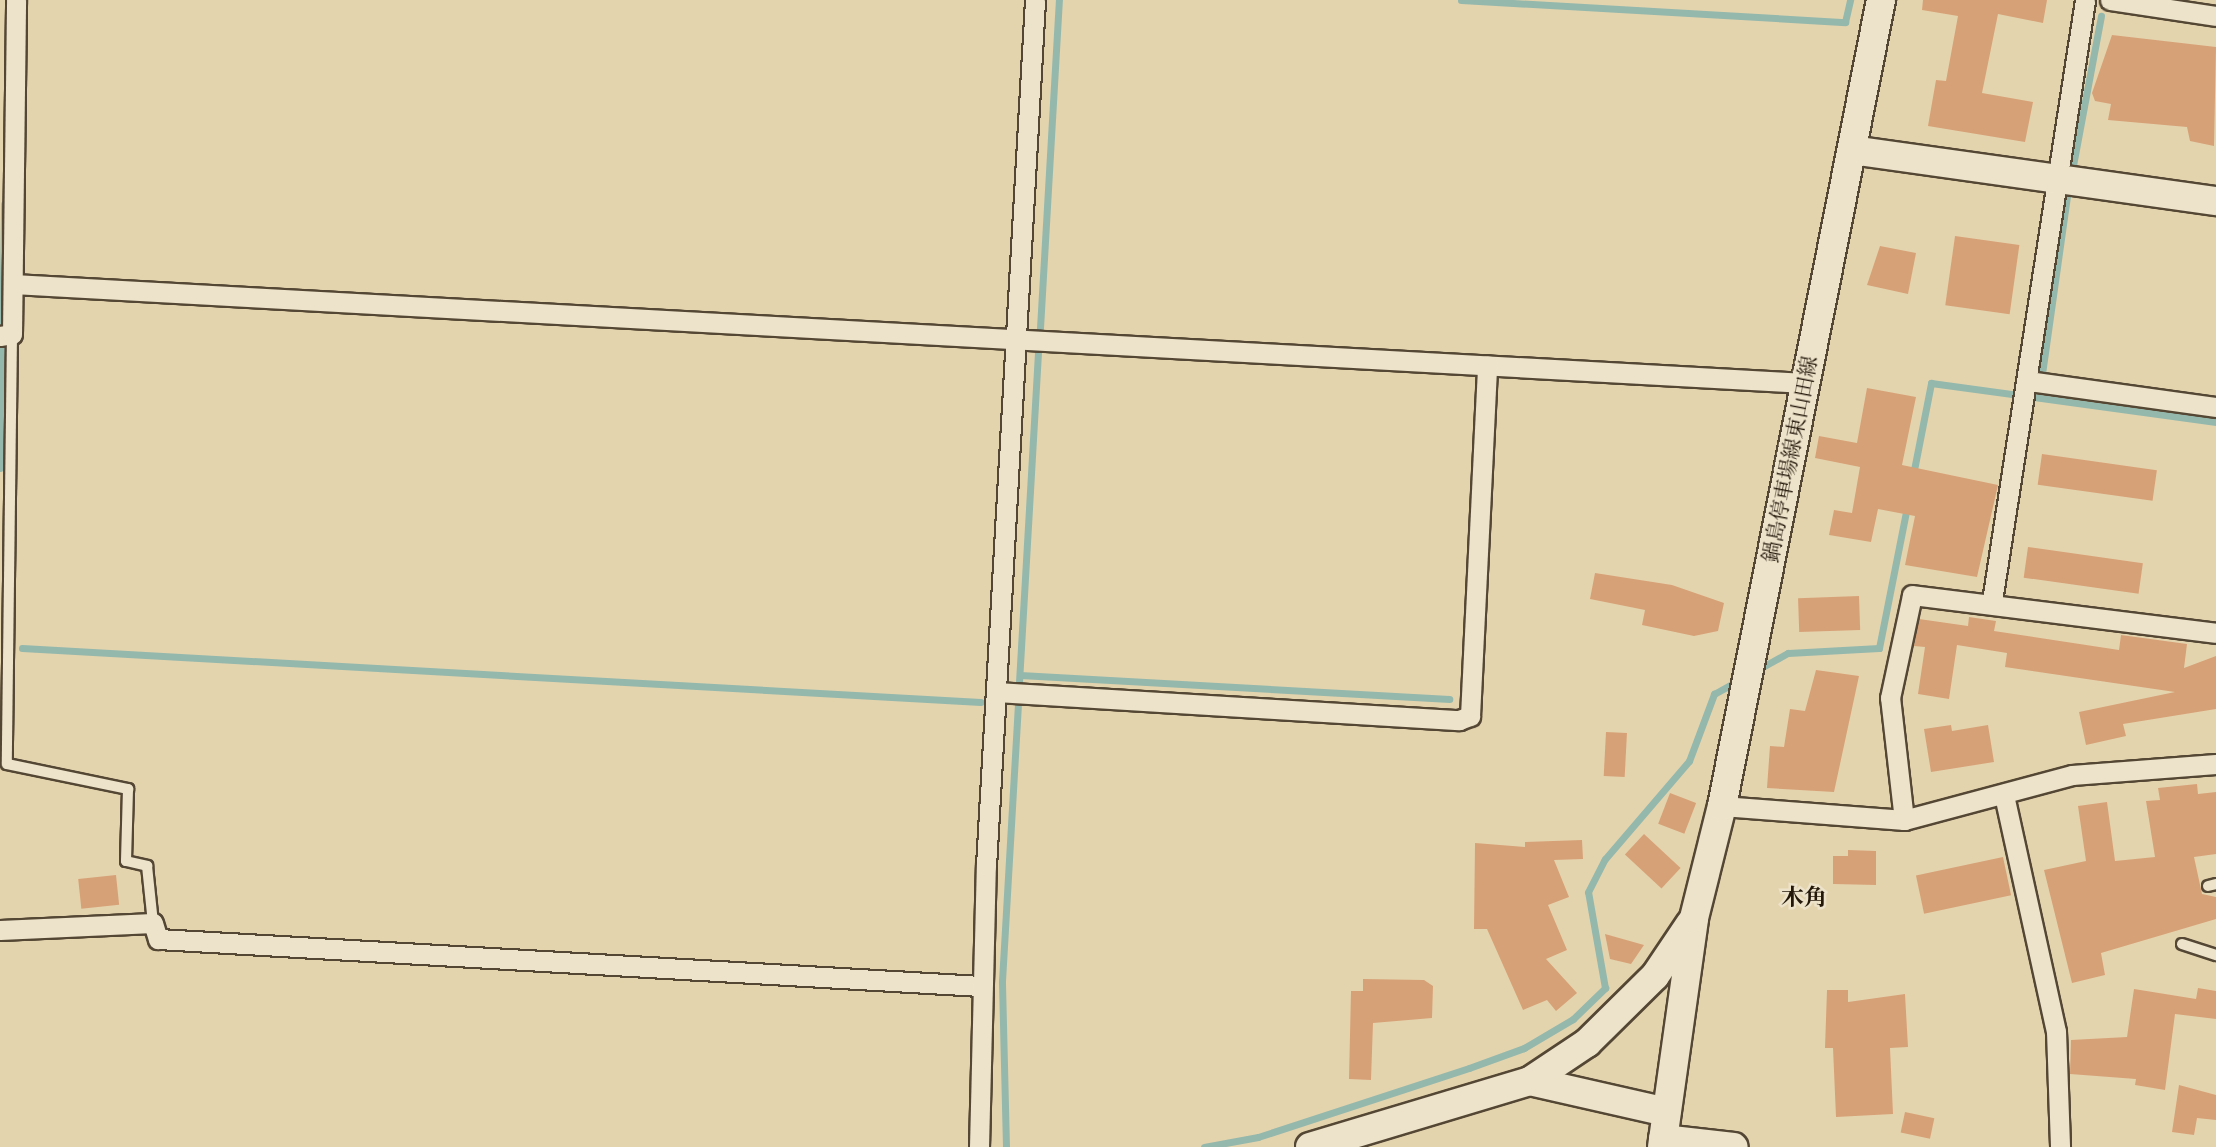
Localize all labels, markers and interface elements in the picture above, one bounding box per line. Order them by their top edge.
street label: 鍋島停車場線東山田線 [1758,354,1822,564]
district label: 木角 [1781,884,1827,912]

